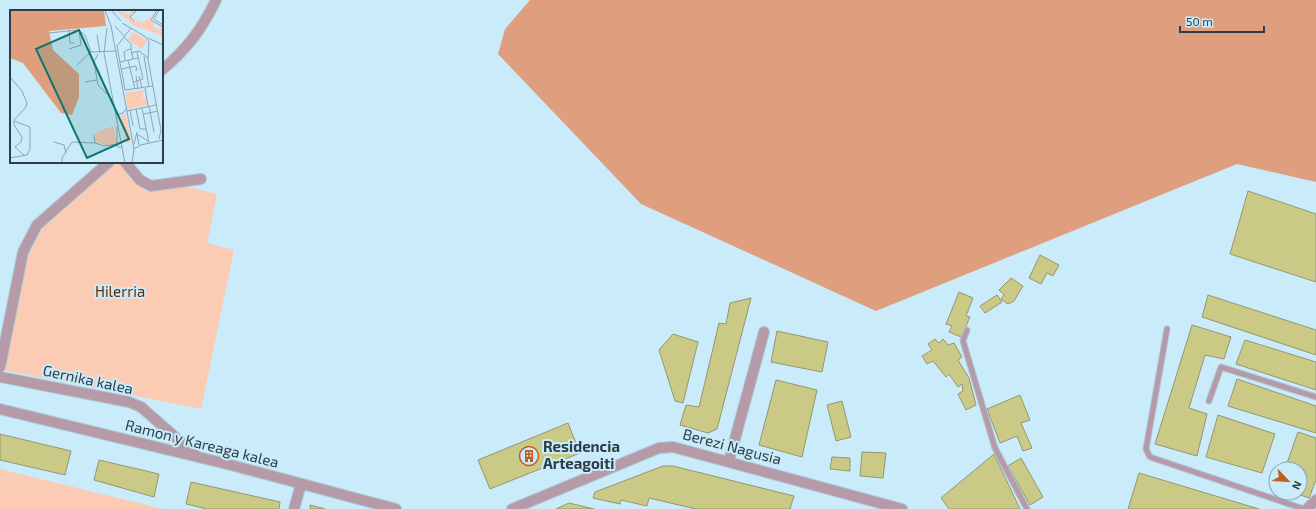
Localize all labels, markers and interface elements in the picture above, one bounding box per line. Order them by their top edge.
scale bar [1180,8,1264,34]
inset map [10,10,163,163]
text: 50 m [1186,14,1213,28]
park label: Hilerria [95,282,145,300]
street label: Gernika kalea [41,361,135,397]
street label: Ramon y Kareaga kalea [124,415,281,471]
street label: Berezi Nagusia [681,424,783,468]
place label: Residencia Arteagoiti [543,437,620,472]
building icon: Residencia Arteagoiti [518,445,540,467]
north arrow [1268,461,1308,501]
text: N [1290,479,1305,492]

